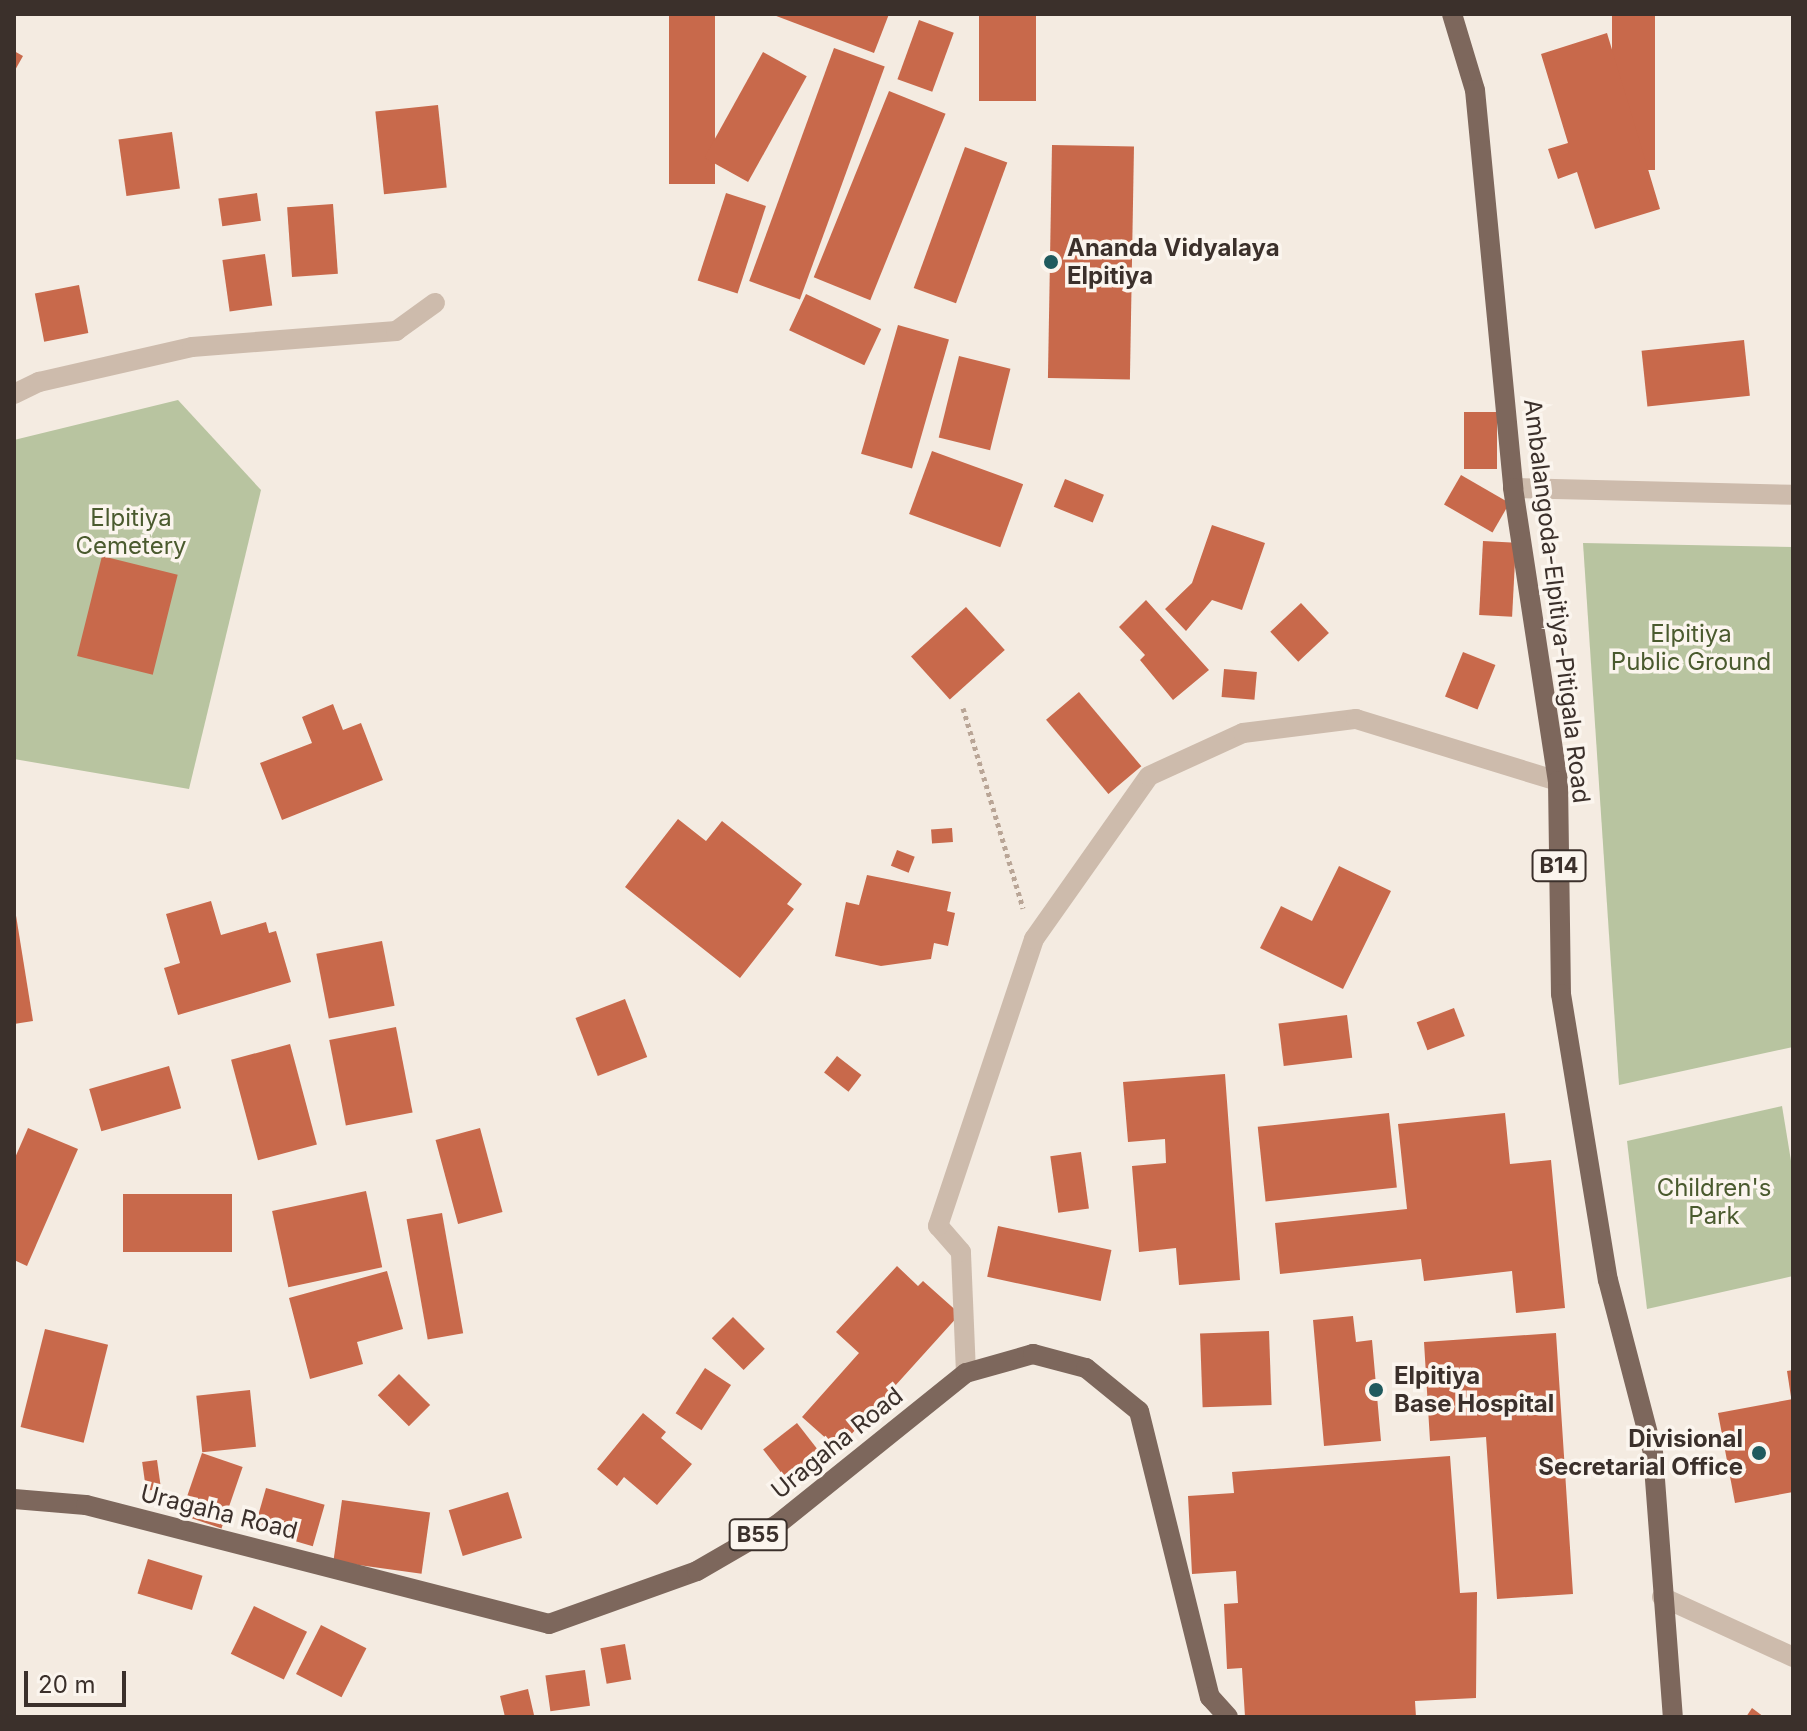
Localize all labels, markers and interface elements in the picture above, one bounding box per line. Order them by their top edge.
place label: Ananda Vidyalaya Elpitiya [1067,234,1280,290]
marker: Ananda Vidyalaya Elpitiya [1042,253,1060,271]
street label: Ambalangoda-Elpitiya-Pitigala Road [1518,397,1596,805]
park label: Elpitiya Cemetery [75,504,187,560]
park label: Elpitiya Public Ground [1611,620,1771,676]
road number: B14 [1531,848,1587,884]
park label: Children's Park [1657,1174,1771,1230]
place label: Elpitiya Base Hospital [1394,1362,1554,1418]
marker: Elpitiya Base Hospital [1365,1379,1387,1401]
street label: Uragaha Road [765,1381,909,1505]
place label: Divisional Secretarial Office [1538,1425,1743,1481]
marker: Divisional Secretarial Office [1750,1444,1768,1462]
street label: Uragaha Road [137,1479,301,1545]
road number: B55 [728,1517,788,1553]
scale bar [28,1655,130,1705]
text: 20 m [38,1670,96,1699]

